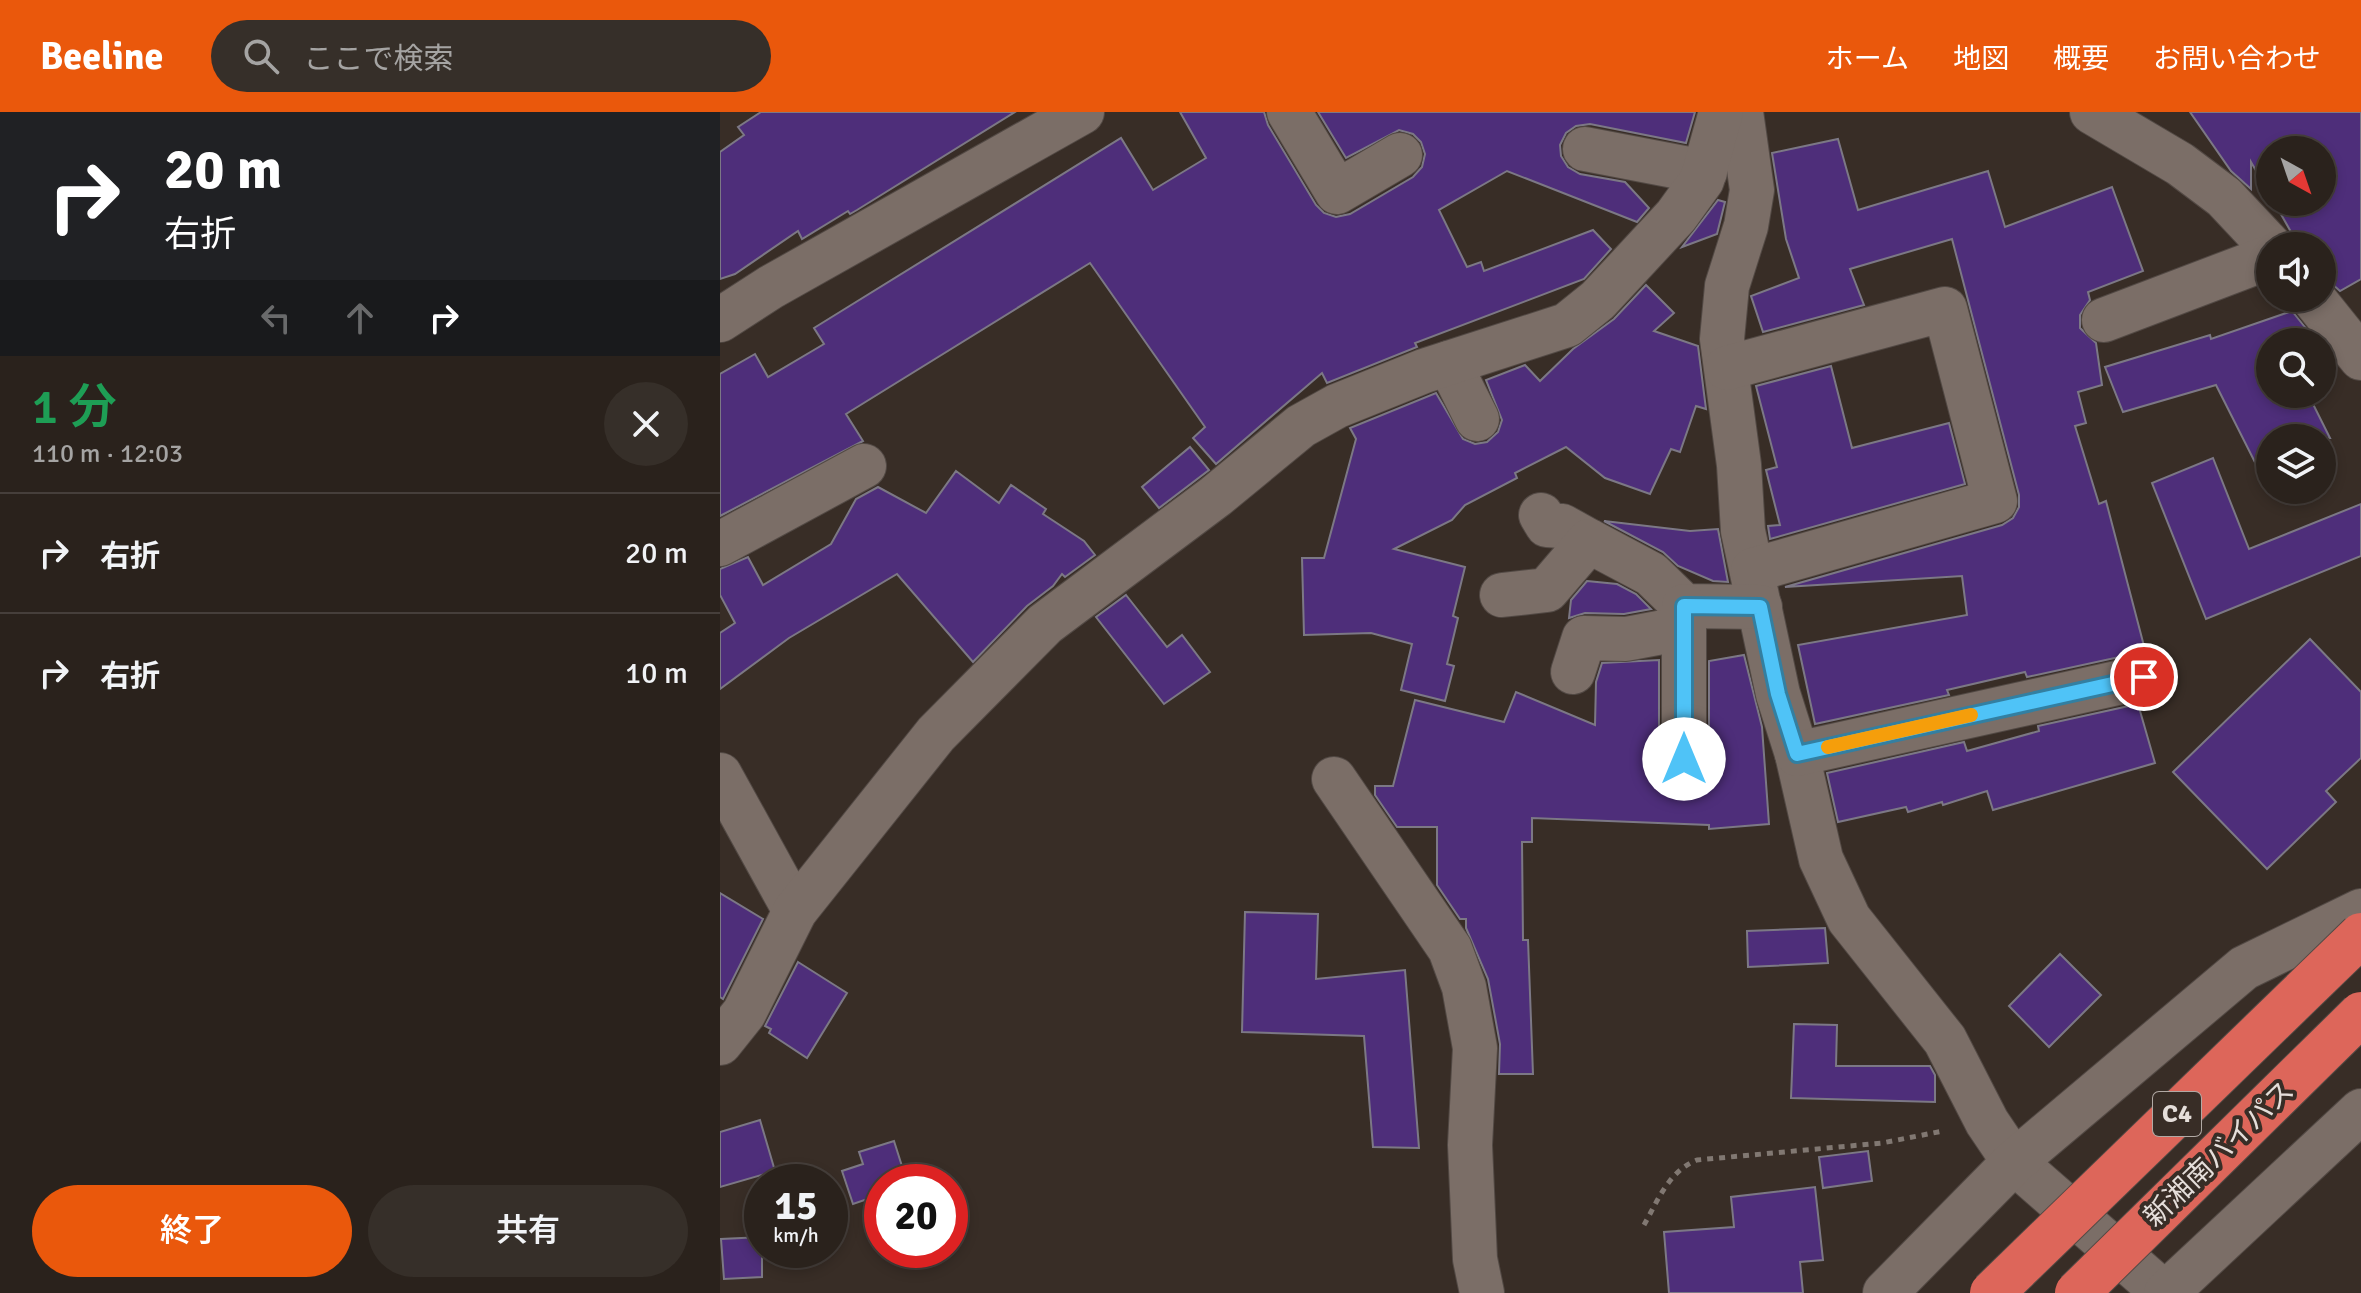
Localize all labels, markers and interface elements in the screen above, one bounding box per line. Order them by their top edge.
search box [211,20,771,92]
text: Beeline [40,33,163,80]
icon: search [239,34,283,78]
text: ここで検索 [303,41,453,78]
text: ホーム [1826,42,1909,76]
text: 地図 [1953,42,2009,76]
text: 概要 [2053,42,2109,76]
text: お問い合わせ [2153,42,2321,76]
text: 20 m [164,135,282,204]
north arrow [2256,136,2336,216]
map controls [2256,136,2336,504]
icon: right [32,144,136,248]
text: 右折 [164,212,236,257]
button: sound [2256,232,2336,312]
icon: left [254,296,298,340]
icon: ahead [338,296,382,340]
icon: right [422,296,466,340]
button: search [2256,328,2336,408]
text: 1 分 [32,378,116,437]
button: close [604,382,688,466]
button: layers [2256,424,2336,504]
text: 110 m · 12:03 [32,438,183,470]
icon: right [32,531,76,575]
text: 20 m [625,535,688,572]
text: 右折 [100,538,160,575]
pin [2110,643,2178,711]
icon: right [32,651,76,695]
text: 10 m [625,655,688,692]
icon: arrive [2122,655,2166,699]
text: 右折 [100,658,160,695]
position arrow [1642,717,1726,801]
street label: 新湘南バイパス [2137,1074,2301,1234]
road number: C4 [2153,1092,2201,1136]
speed limit sign: 20 [864,1164,968,1268]
text: 15 [774,1181,818,1231]
button: 終了 [32,1185,352,1277]
button: 共有 [368,1185,688,1277]
text: km/h [773,1223,819,1248]

